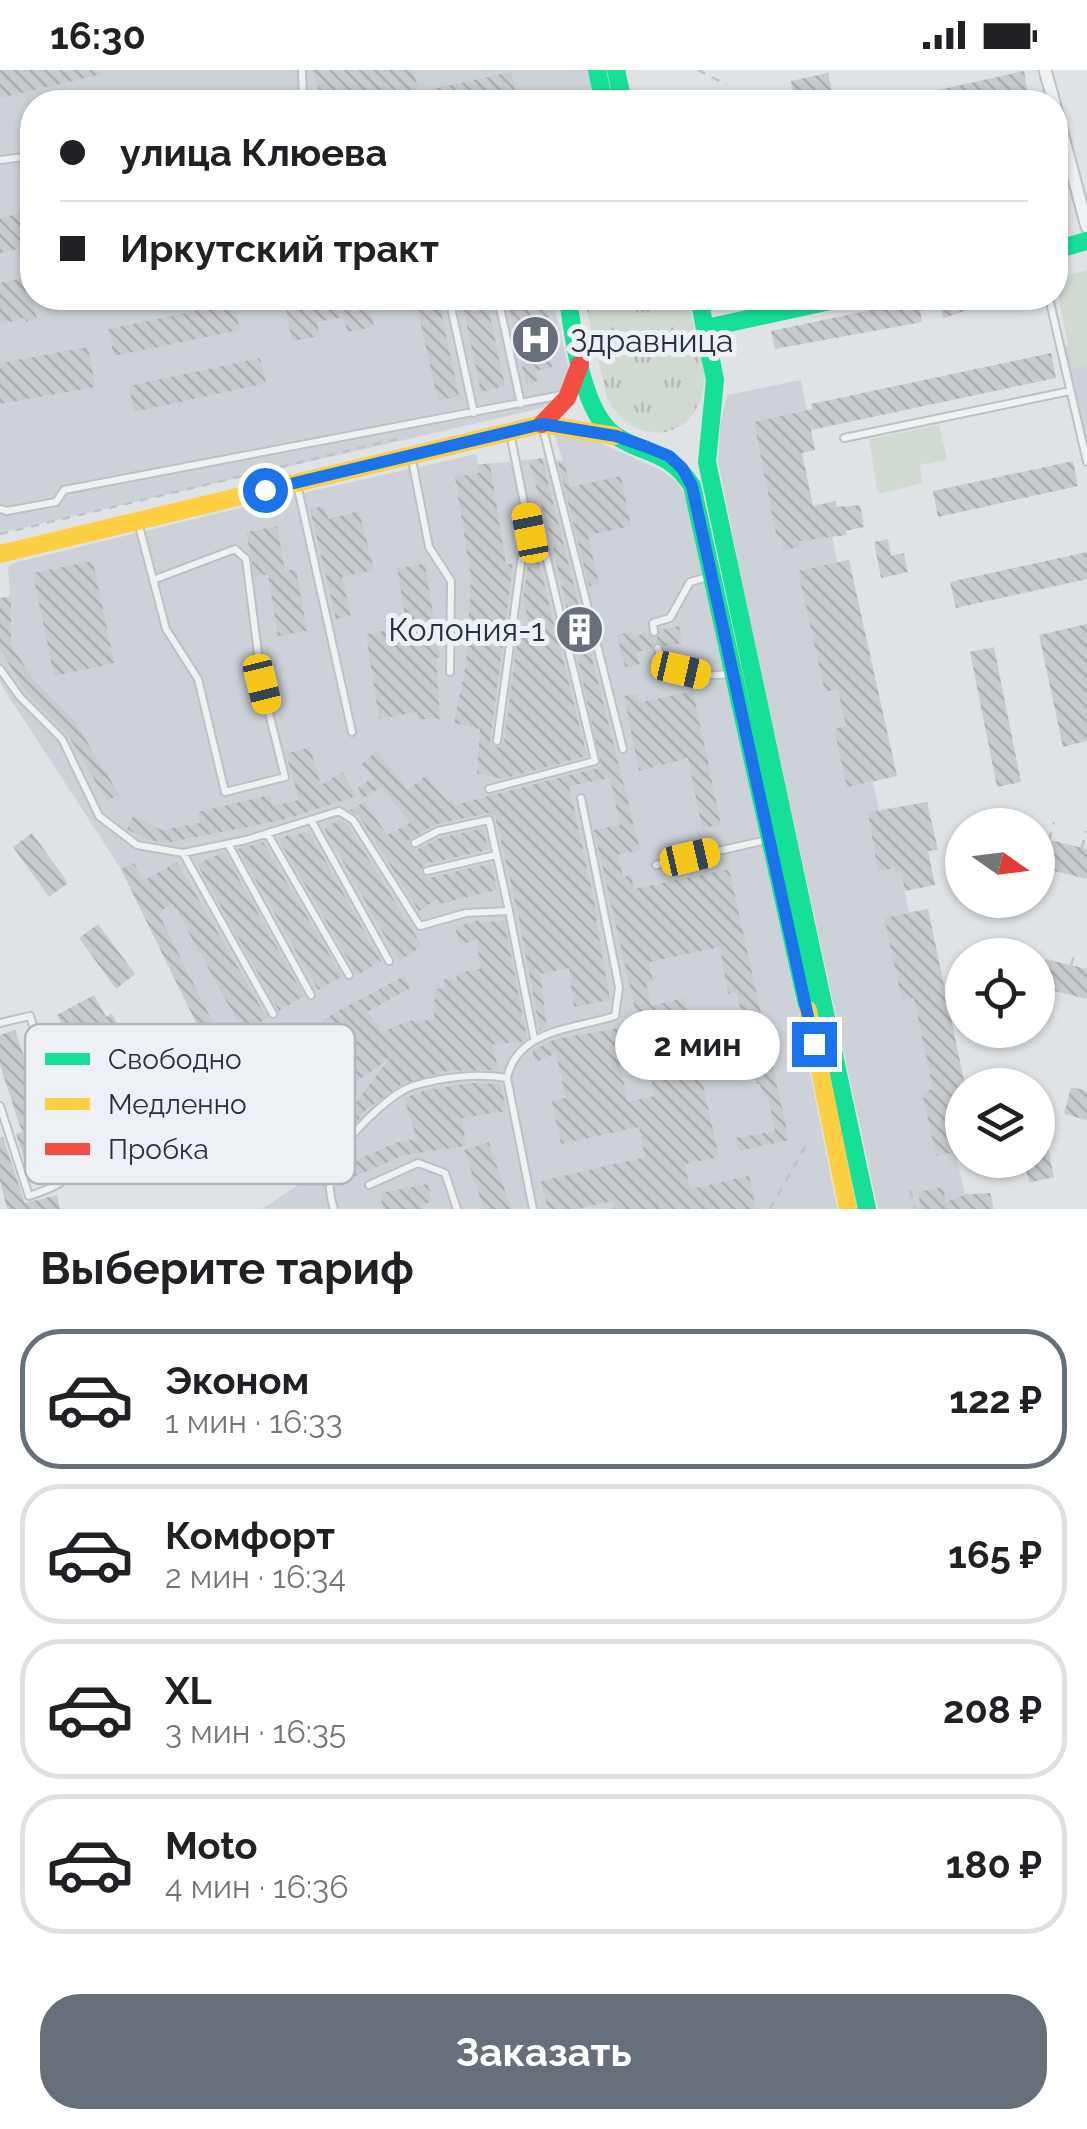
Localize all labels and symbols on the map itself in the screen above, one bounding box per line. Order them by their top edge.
hospital icon: Здравница [509,314,561,366]
place label: Здравница [570,322,734,359]
route start [243,468,288,513]
car [510,501,550,565]
building icon: Колония-1 [554,603,606,655]
place label: Колония-1 [388,611,545,648]
car [648,649,714,691]
car [240,651,284,717]
north arrow [945,808,1055,918]
car [657,836,723,878]
callout: 2 мин [614,1009,779,1079]
route end [792,1022,837,1067]
legend [25,1024,355,1184]
text: Свободно [108,1043,242,1076]
text: Медленно [108,1088,247,1121]
text: Пробка [108,1133,209,1166]

